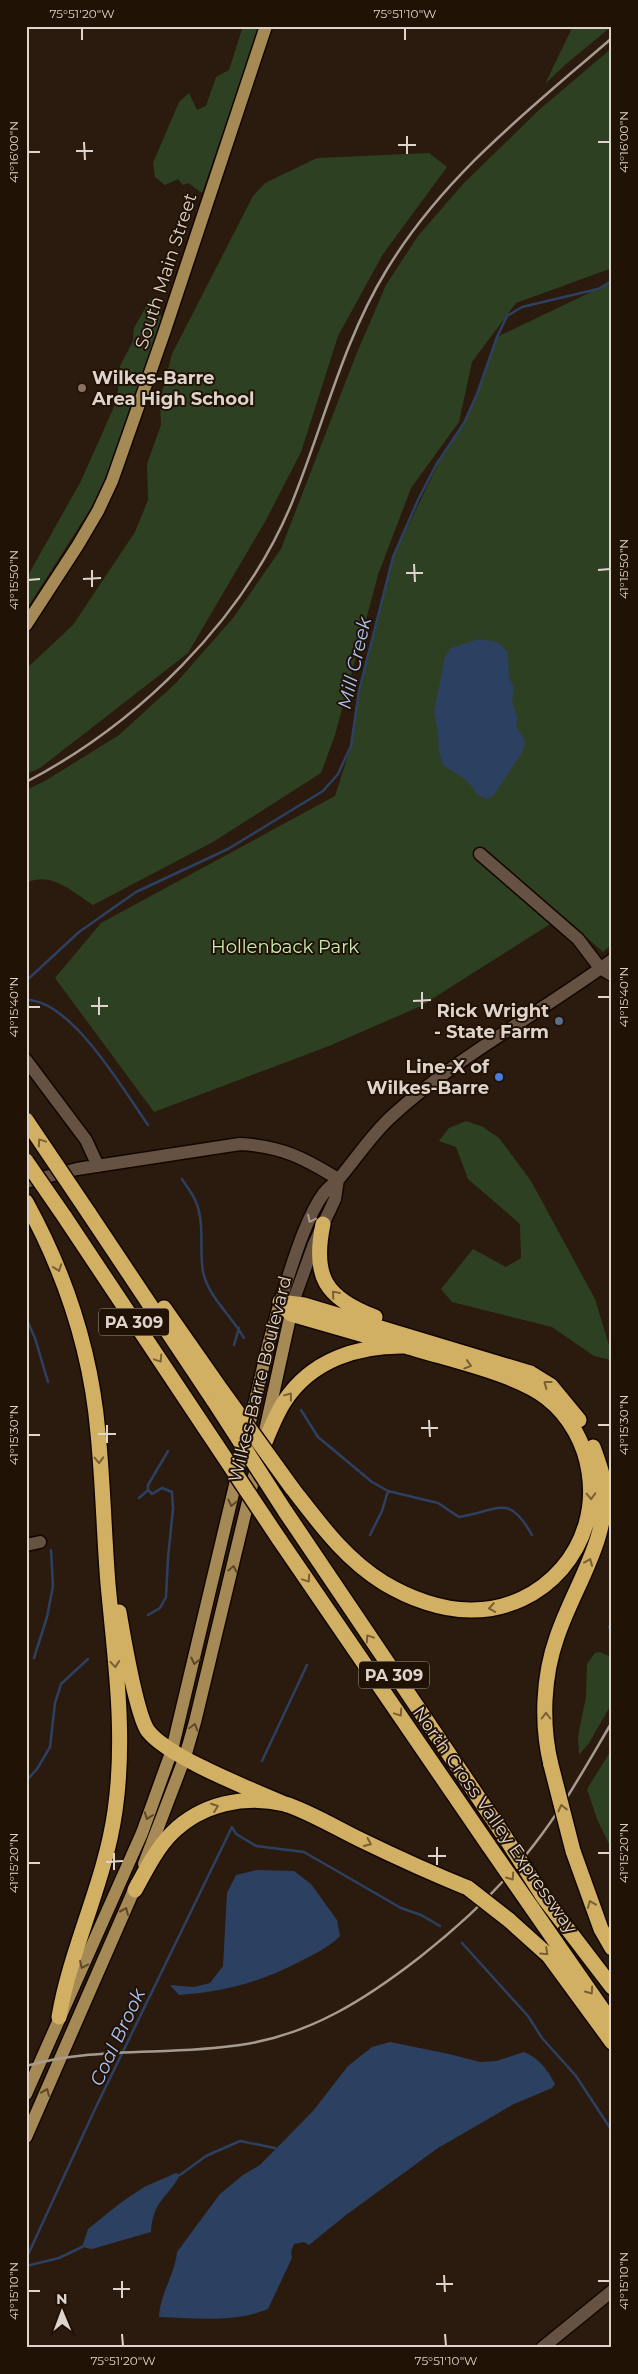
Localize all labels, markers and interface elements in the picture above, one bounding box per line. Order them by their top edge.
text: 75°51'20"W [49,6,115,21]
text: 75°51'10"W [374,6,436,21]
text: 41°16'00"N [616,111,631,173]
text: 41°16'00"N [6,121,21,183]
street label: South Main Street [130,190,202,352]
place label: Wilkes-Barre Area High School [91,367,254,410]
marker: Wilkes-Barre Area High School [76,382,88,394]
text: 41°15'50"N [616,539,631,599]
text: 41°15'50"N [6,550,21,610]
water label: Mill Creek [333,614,376,711]
park label: Hollenback Park [211,936,359,958]
text: 41°15'40"N [616,967,631,1027]
text: 41°15'40"N [6,977,21,1037]
place label: Rick Wright - State Farm [434,1000,549,1043]
marker: Rick Wright - State Farm [553,1015,565,1027]
place label: Line-X of Wilkes-Barre [367,1056,490,1099]
marker: Line-X of Wilkes-Barre [493,1071,505,1083]
one-way arrow [38,1139,47,1148]
one-way arrow [307,1213,317,1222]
one-way arrow [52,1263,62,1272]
street label: Wilkes-Barre Boulevard [224,1274,296,1484]
one-way arrow [331,1290,340,1299]
road number: PA 309 [99,1308,169,1335]
one-way arrow [153,1353,162,1363]
one-way arrow [463,1360,472,1370]
one-way arrow [544,1381,553,1390]
one-way arrow [283,1392,292,1402]
text: 41°15'30"N [616,1395,631,1455]
text: 41°15'30"N [6,1405,21,1465]
one-way arrow [94,1456,105,1464]
one-way arrow [586,1492,596,1500]
one-way arrow [227,1498,238,1507]
one-way arrow [582,1558,593,1567]
one-way arrow [227,1564,238,1573]
one-way arrow [301,1574,310,1583]
one-way arrow [487,1602,495,1613]
one-way arrow [366,1634,375,1644]
one-way arrow [190,1656,201,1665]
one-way arrow [110,1661,121,1669]
road number: PA 309 [359,1662,429,1688]
street label: North Cross Valley Expressway [408,1702,582,1938]
one-way arrow [393,1708,402,1717]
one-way arrow [541,1712,551,1720]
one-way arrow [189,1723,199,1731]
one-way arrow [210,1803,219,1813]
one-way arrow [557,1803,568,1812]
one-way arrow [144,1811,154,1820]
text: 41°15'20"N [616,1823,631,1883]
text: 41°15'20"N [6,1833,21,1893]
one-way arrow [362,1837,371,1847]
one-way arrow [505,1871,514,1880]
one-way arrow [587,1900,597,1909]
one-way arrow [119,1907,129,1916]
one-way arrow [539,1946,548,1955]
one-way arrow [79,1960,89,1969]
water label: Coal Brook [85,1984,150,2090]
one-way arrow [584,1985,593,1995]
one-way arrow [39,2088,50,2097]
text: 41°15'10"N [616,2252,631,2310]
text: 41°15'10"N [6,2262,21,2320]
north arrow [38,2286,88,2336]
text: N [56,2290,68,2308]
text: 75°51'20"W [90,2353,156,2368]
text: 75°51'10"W [415,2353,477,2368]

